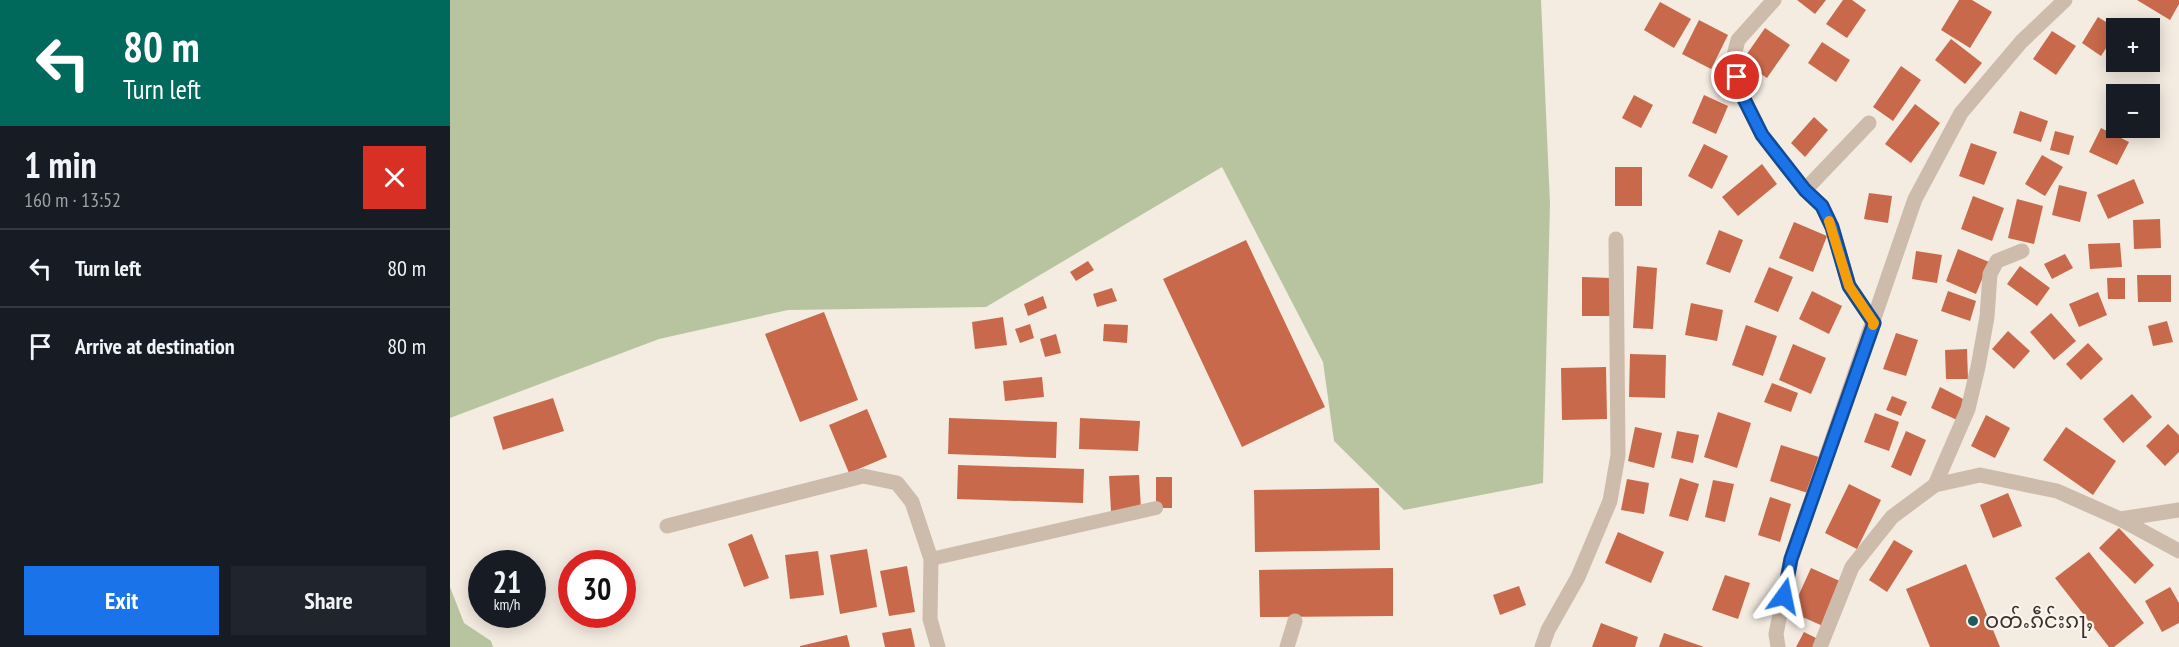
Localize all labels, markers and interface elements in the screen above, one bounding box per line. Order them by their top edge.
map controls [2106,18,2160,138]
button: + [2106,18,2160,72]
text: 80 m [123,19,200,74]
icon: left [24,24,102,102]
pin [1711,51,1762,102]
icon: arrive [1720,60,1753,93]
text: Turn left [123,72,201,106]
button: − [2106,84,2160,138]
text: 1 min [24,141,97,188]
button: close [363,146,426,209]
text: 160 m · 13:52 [24,187,121,213]
icon: left [24,252,57,285]
text: Turn left [75,254,141,282]
text: 80 m [387,254,426,282]
icon: arrive [24,330,57,363]
text: Arrive at destination [75,332,235,360]
text: 80 m [387,332,426,360]
speed limit sign: 30 [558,550,636,628]
text: 21 [493,562,521,601]
position arrow [1752,564,1816,628]
button: Exit [24,566,219,635]
button: Share [231,566,426,635]
text: km/h [494,595,520,614]
place label: ဝတ်ႉၵဵင်းၵႃႇ [1985,605,2093,638]
marker: ဝတ်ႉၵဵင်းၵႃႇ [1966,614,1980,628]

